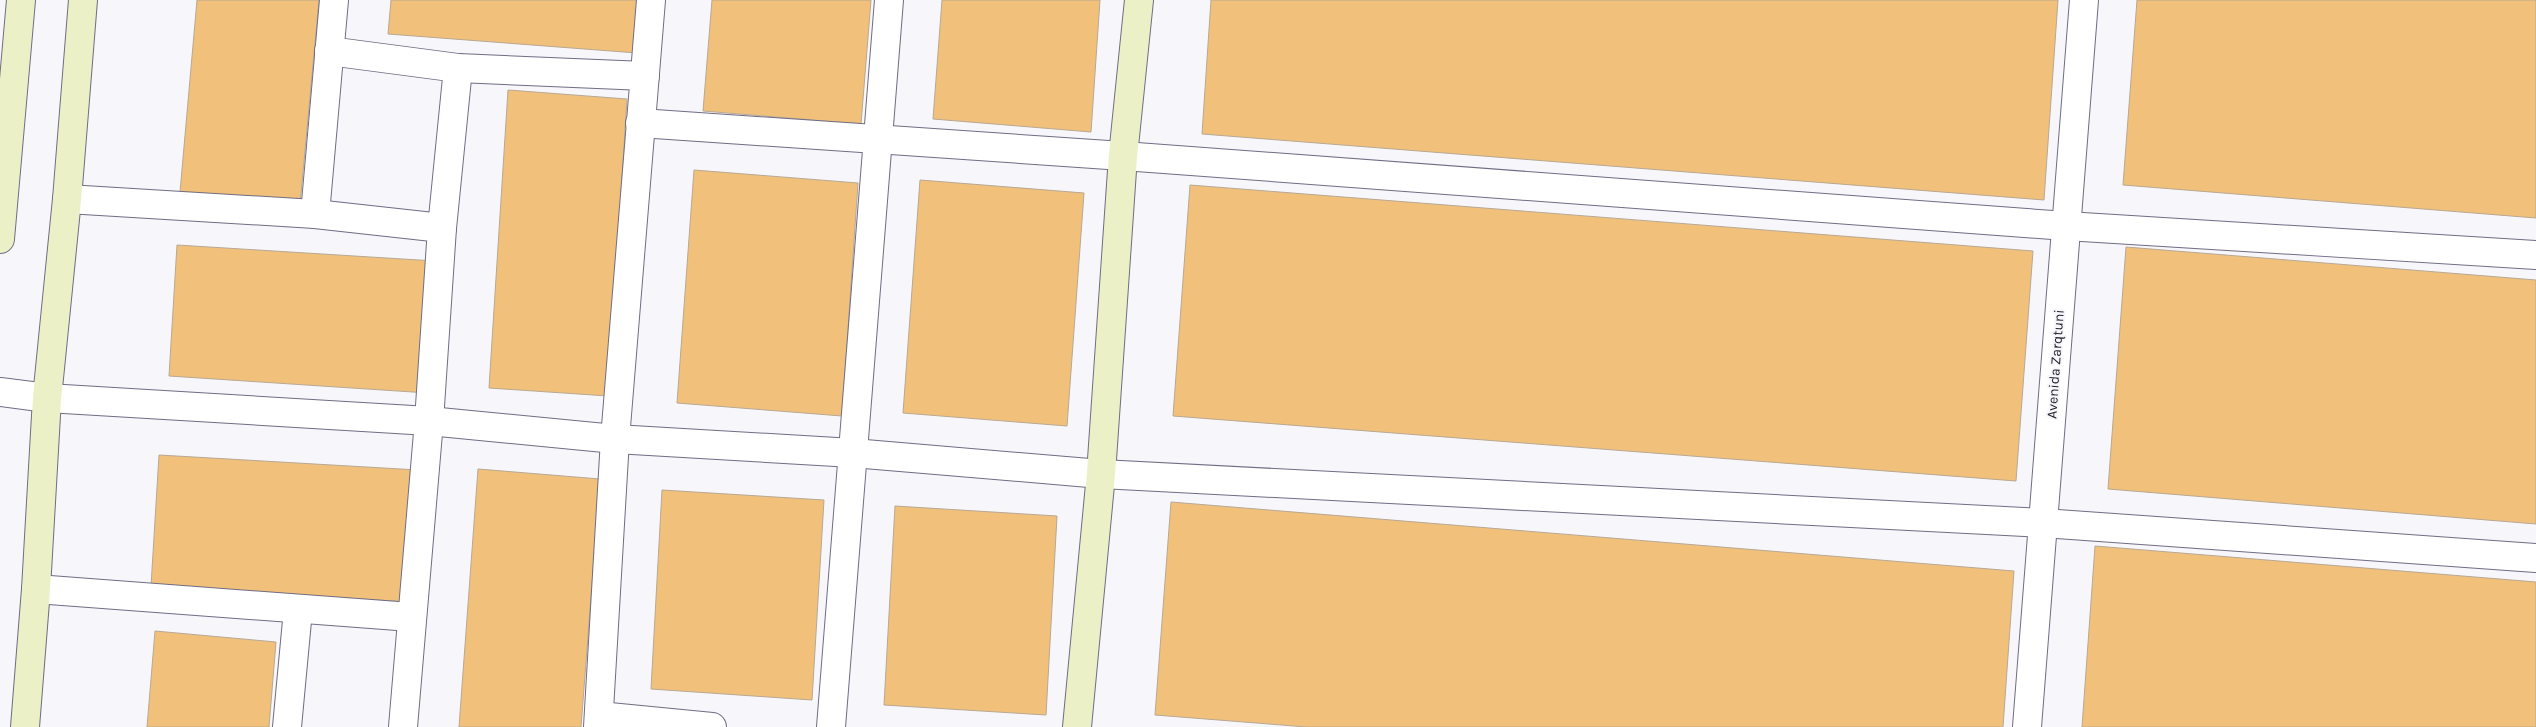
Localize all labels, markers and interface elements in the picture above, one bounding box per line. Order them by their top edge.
street label: Avenida Zarqtuni [2043,309,2068,419]

